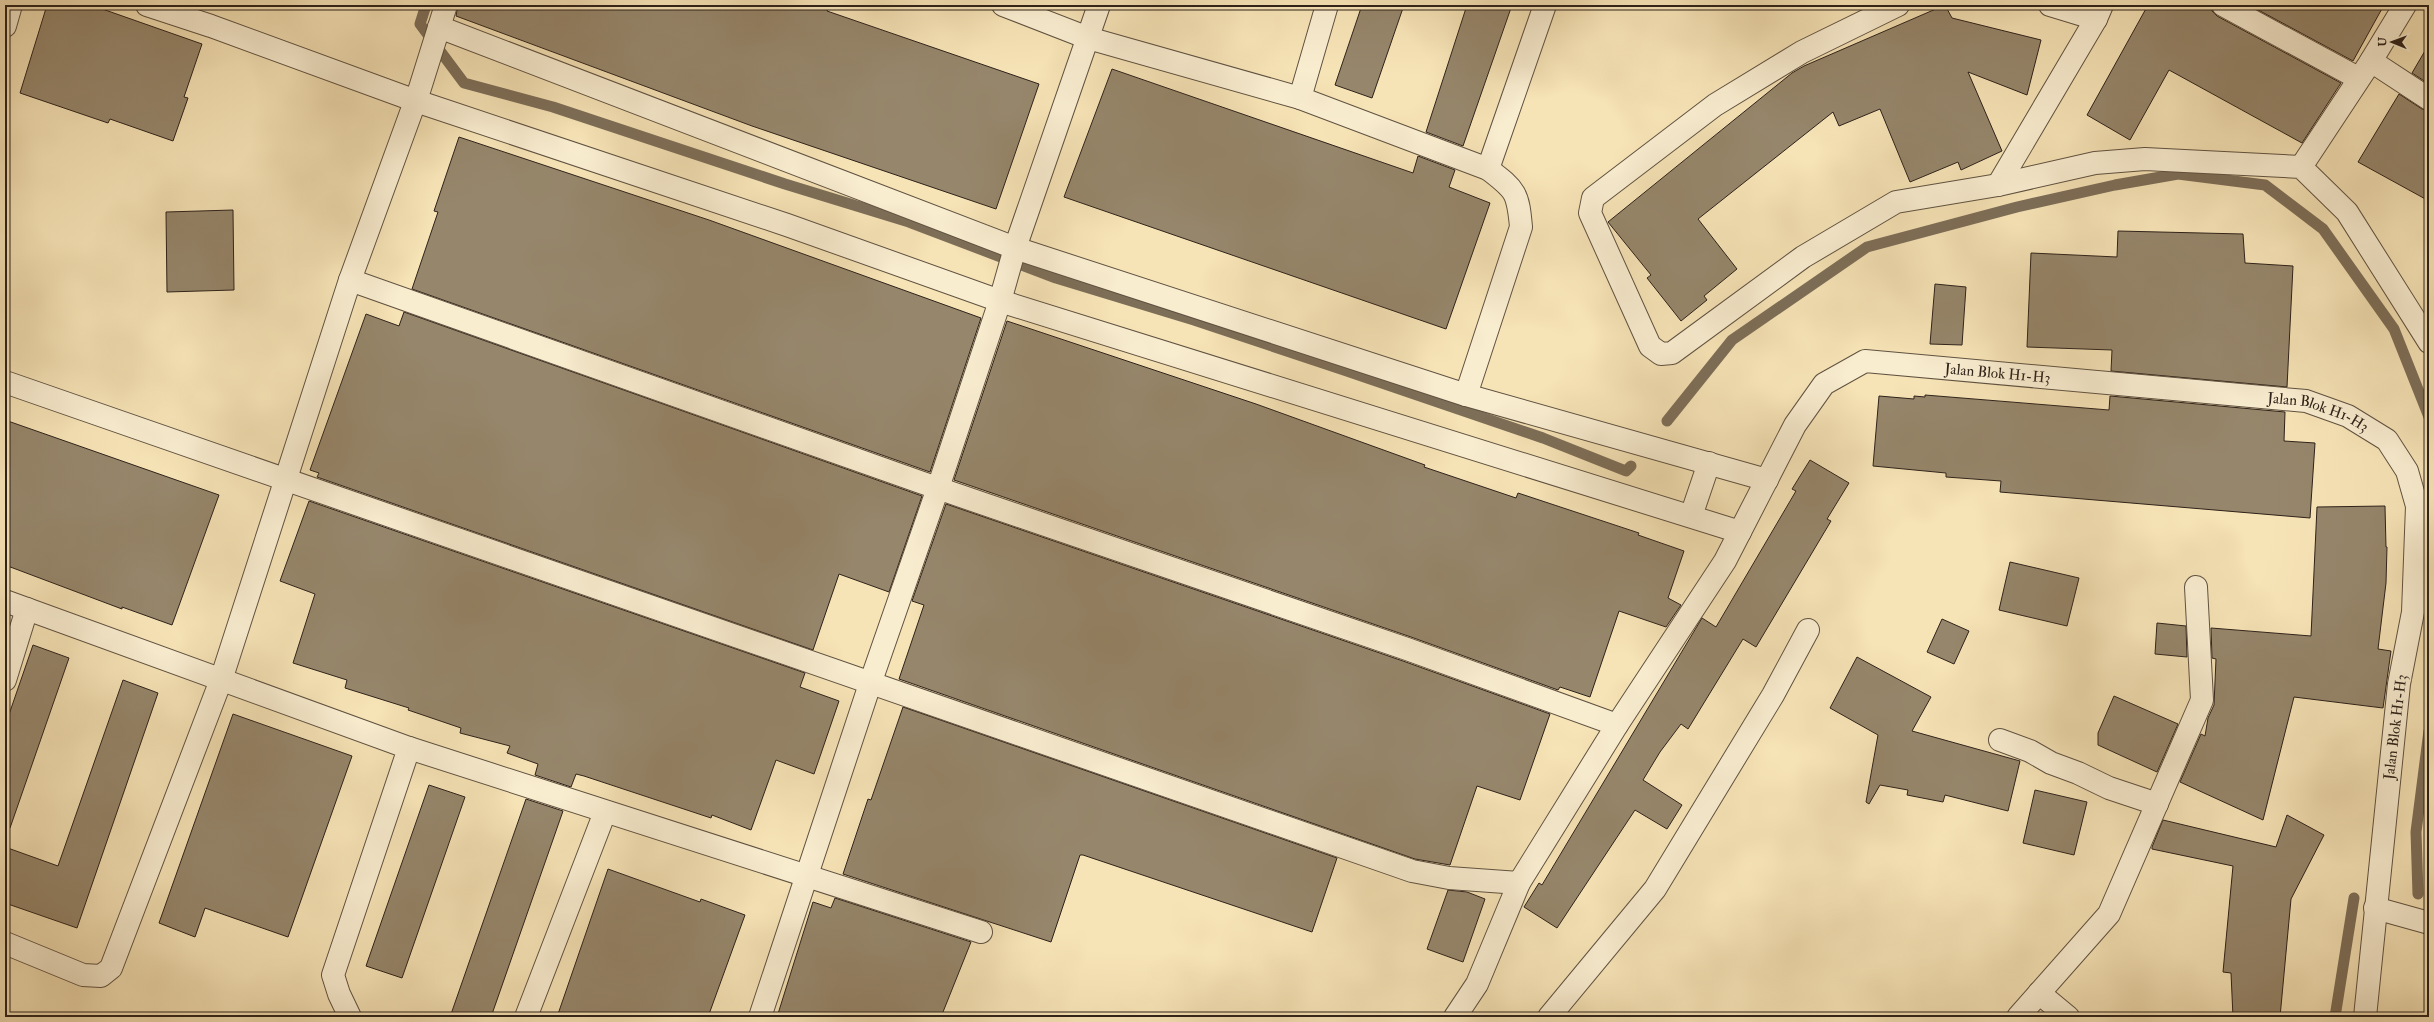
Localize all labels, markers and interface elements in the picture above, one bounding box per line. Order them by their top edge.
north arrow [2372,22,2412,62]
text: U [2376,36,2389,47]
street label: Jalan Blok H1-H3 [1943,359,2051,388]
street label: Jalan Blok H1-H3 [2265,388,2372,436]
street label: Jalan Blok H1-H3 [2379,673,2412,782]

